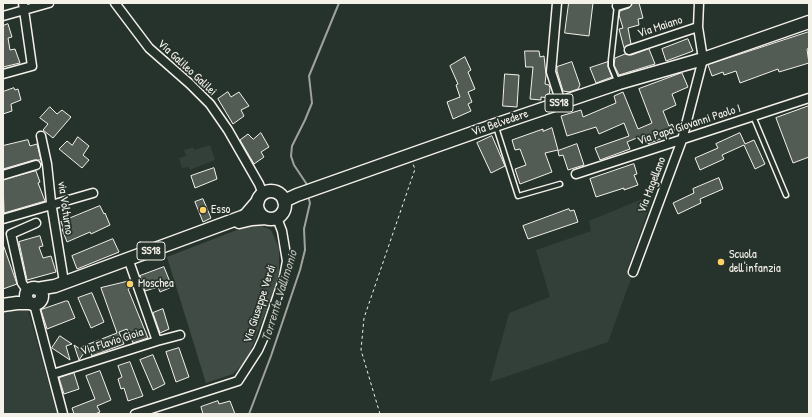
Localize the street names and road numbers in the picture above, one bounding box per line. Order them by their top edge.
street label: Via Maiano [636,13,684,41]
street label: Via Galileo Galilei [154,37,220,99]
road number: SS18 [545,94,573,112]
street label: Via Papa Giovanni Paolo I [635,101,743,149]
street label: Via Belvedere [470,107,530,139]
street label: Via Magellano [635,155,669,215]
street label: via Volturno [54,180,76,236]
road number: SS18 [137,242,165,260]
street label: Via Giuseppe Verdi [241,263,279,345]
street label: Via Flavio Gioia [79,325,145,359]

